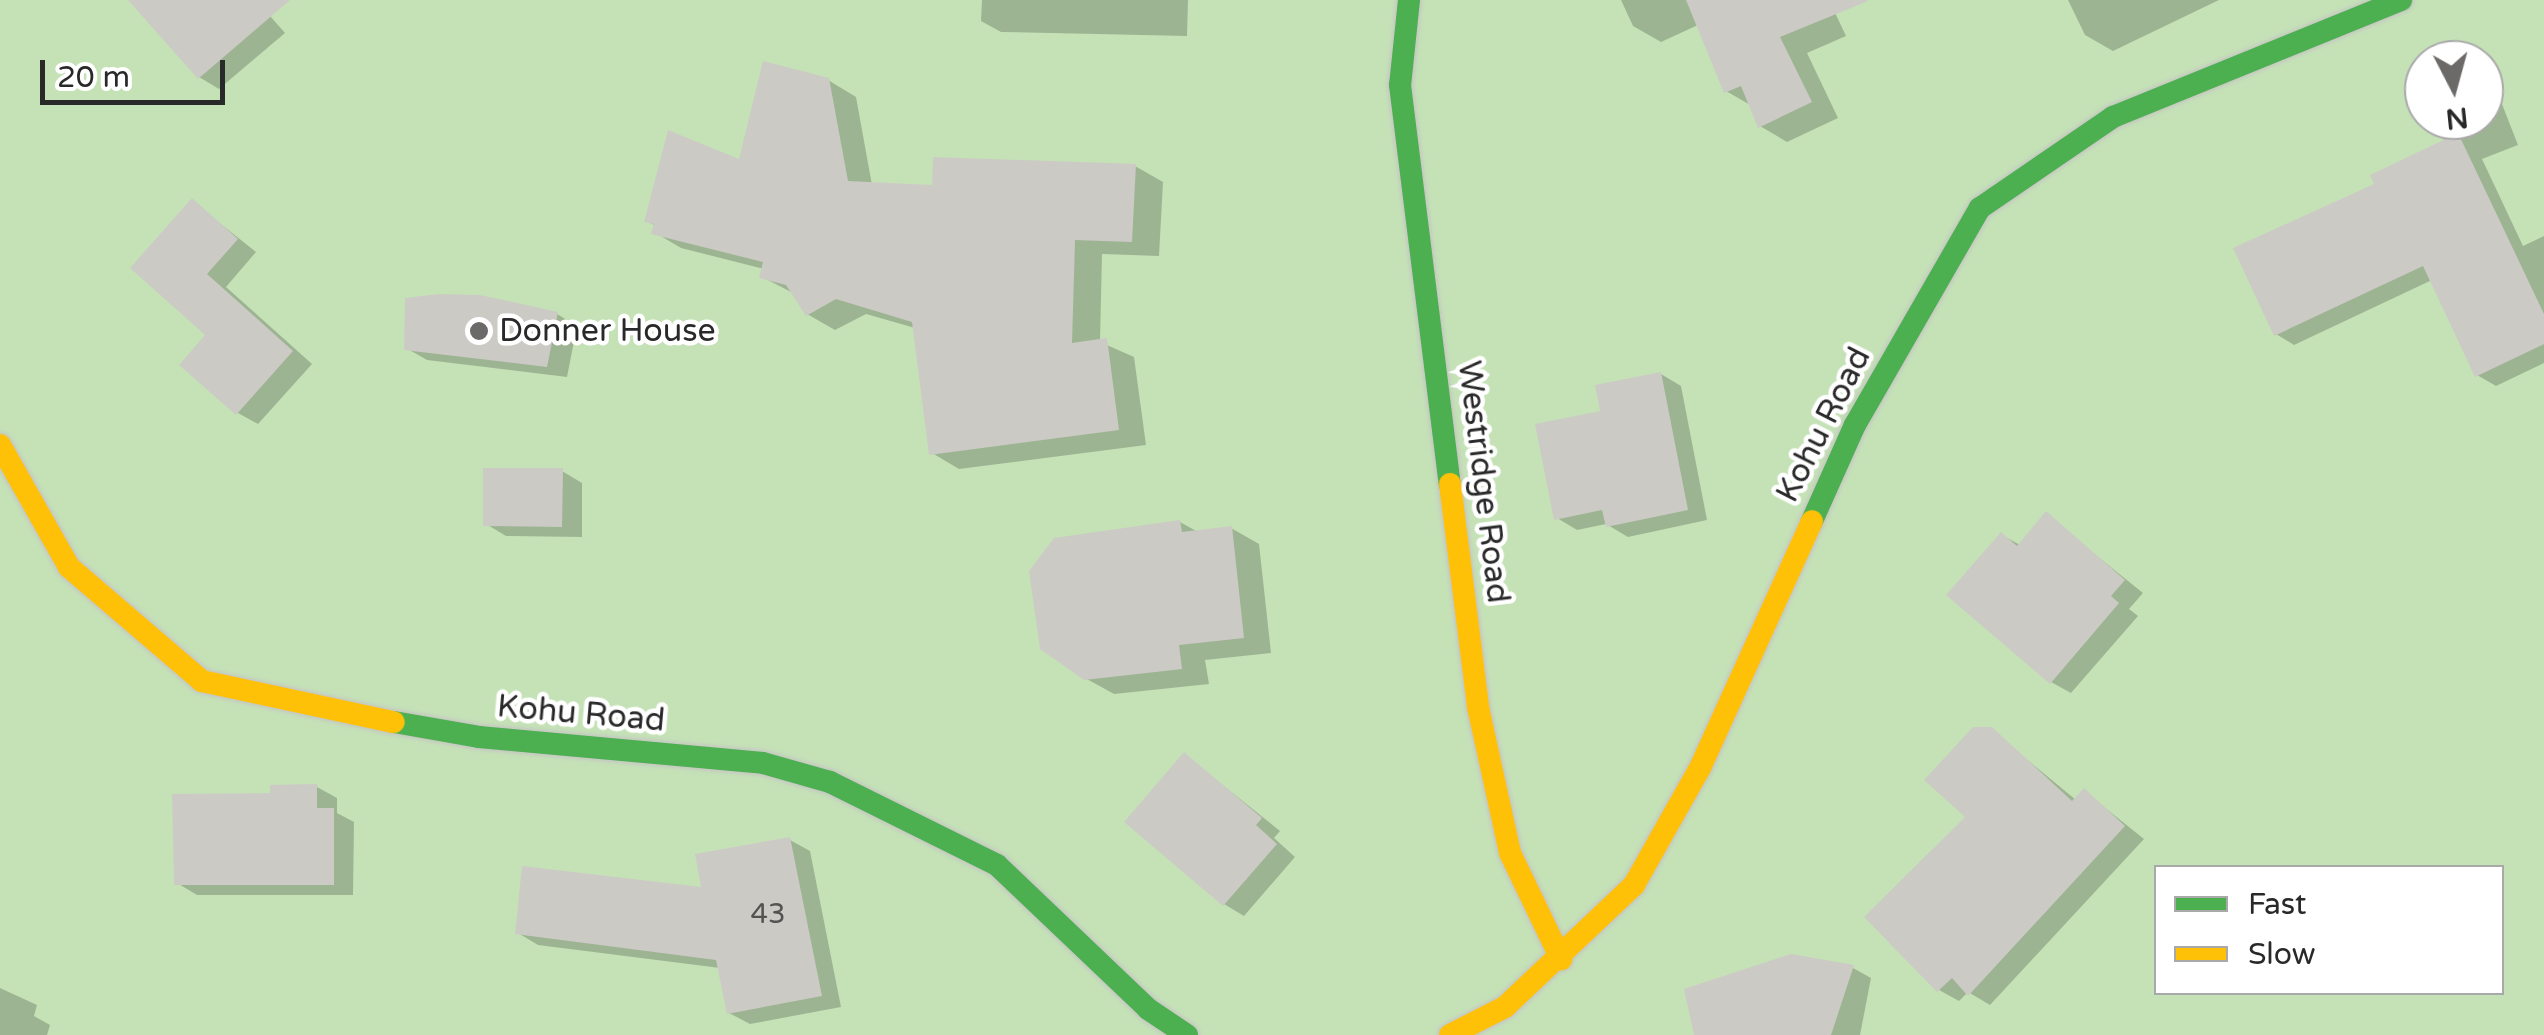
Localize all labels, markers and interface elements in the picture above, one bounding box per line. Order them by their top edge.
scale bar [45,40,230,102]
north arrow [2404,40,2504,140]
text: 20 m [57,59,130,96]
text: N [2444,100,2470,136]
place label: Donner House [499,312,716,350]
marker: Donner House [468,320,490,342]
street label: Kohu Road [1769,341,1879,509]
street label: Westridge Road [1449,359,1517,605]
street label: Kohu Road [495,688,667,740]
legend [2154,865,2504,995]
text: Fast [2248,886,2307,923]
house number: 43 [750,897,786,931]
text: Slow [2248,936,2316,973]

